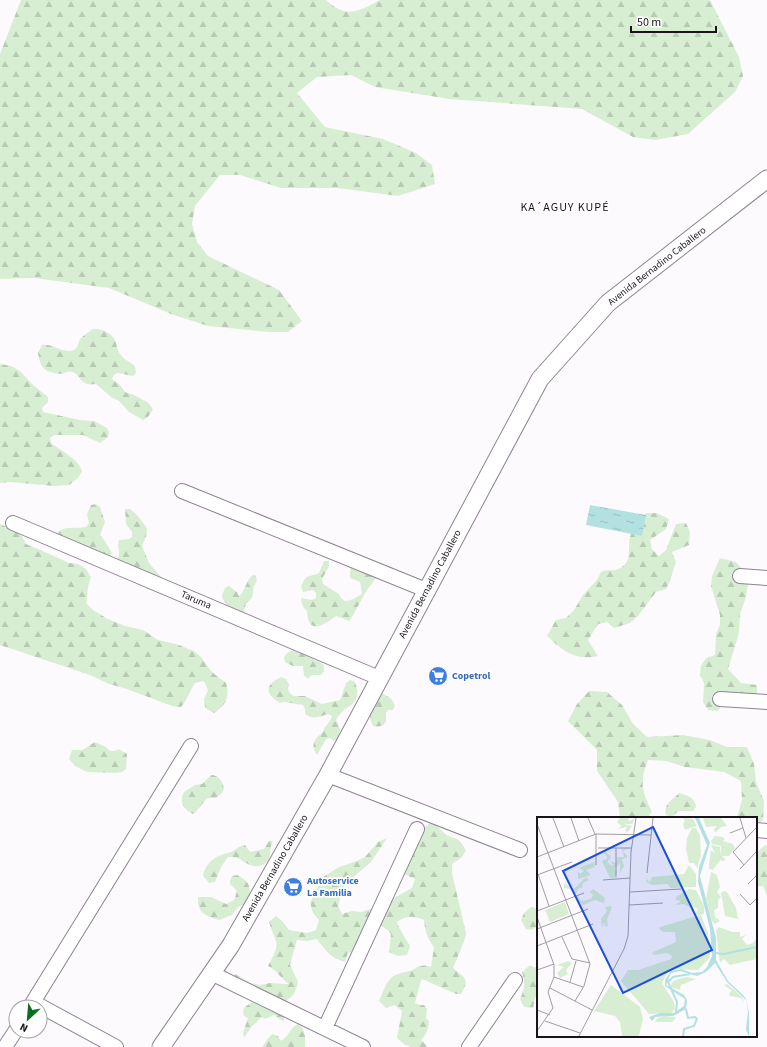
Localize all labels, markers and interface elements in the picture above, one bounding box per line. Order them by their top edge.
scale bar [631,8,716,34]
text: 50 m [637,14,661,31]
district label: KA´AGUY KUPÉ [521,199,609,216]
street label: Avenida Bernadino Caballero [605,223,709,309]
street label: Avenida Bernadino Caballero [395,527,465,641]
street label: Taruma [179,587,213,613]
supermarket icon: Copetrol [427,665,449,687]
place label: Copetrol [452,669,490,683]
street label: Avenida Bernadino Caballero [239,812,311,924]
inset map [537,817,757,1037]
place label: Autoservice La Familia [306,874,359,900]
supermarket icon: Autoservice La Familia [282,876,304,898]
north arrow [8,999,48,1039]
text: N [17,1019,30,1036]

